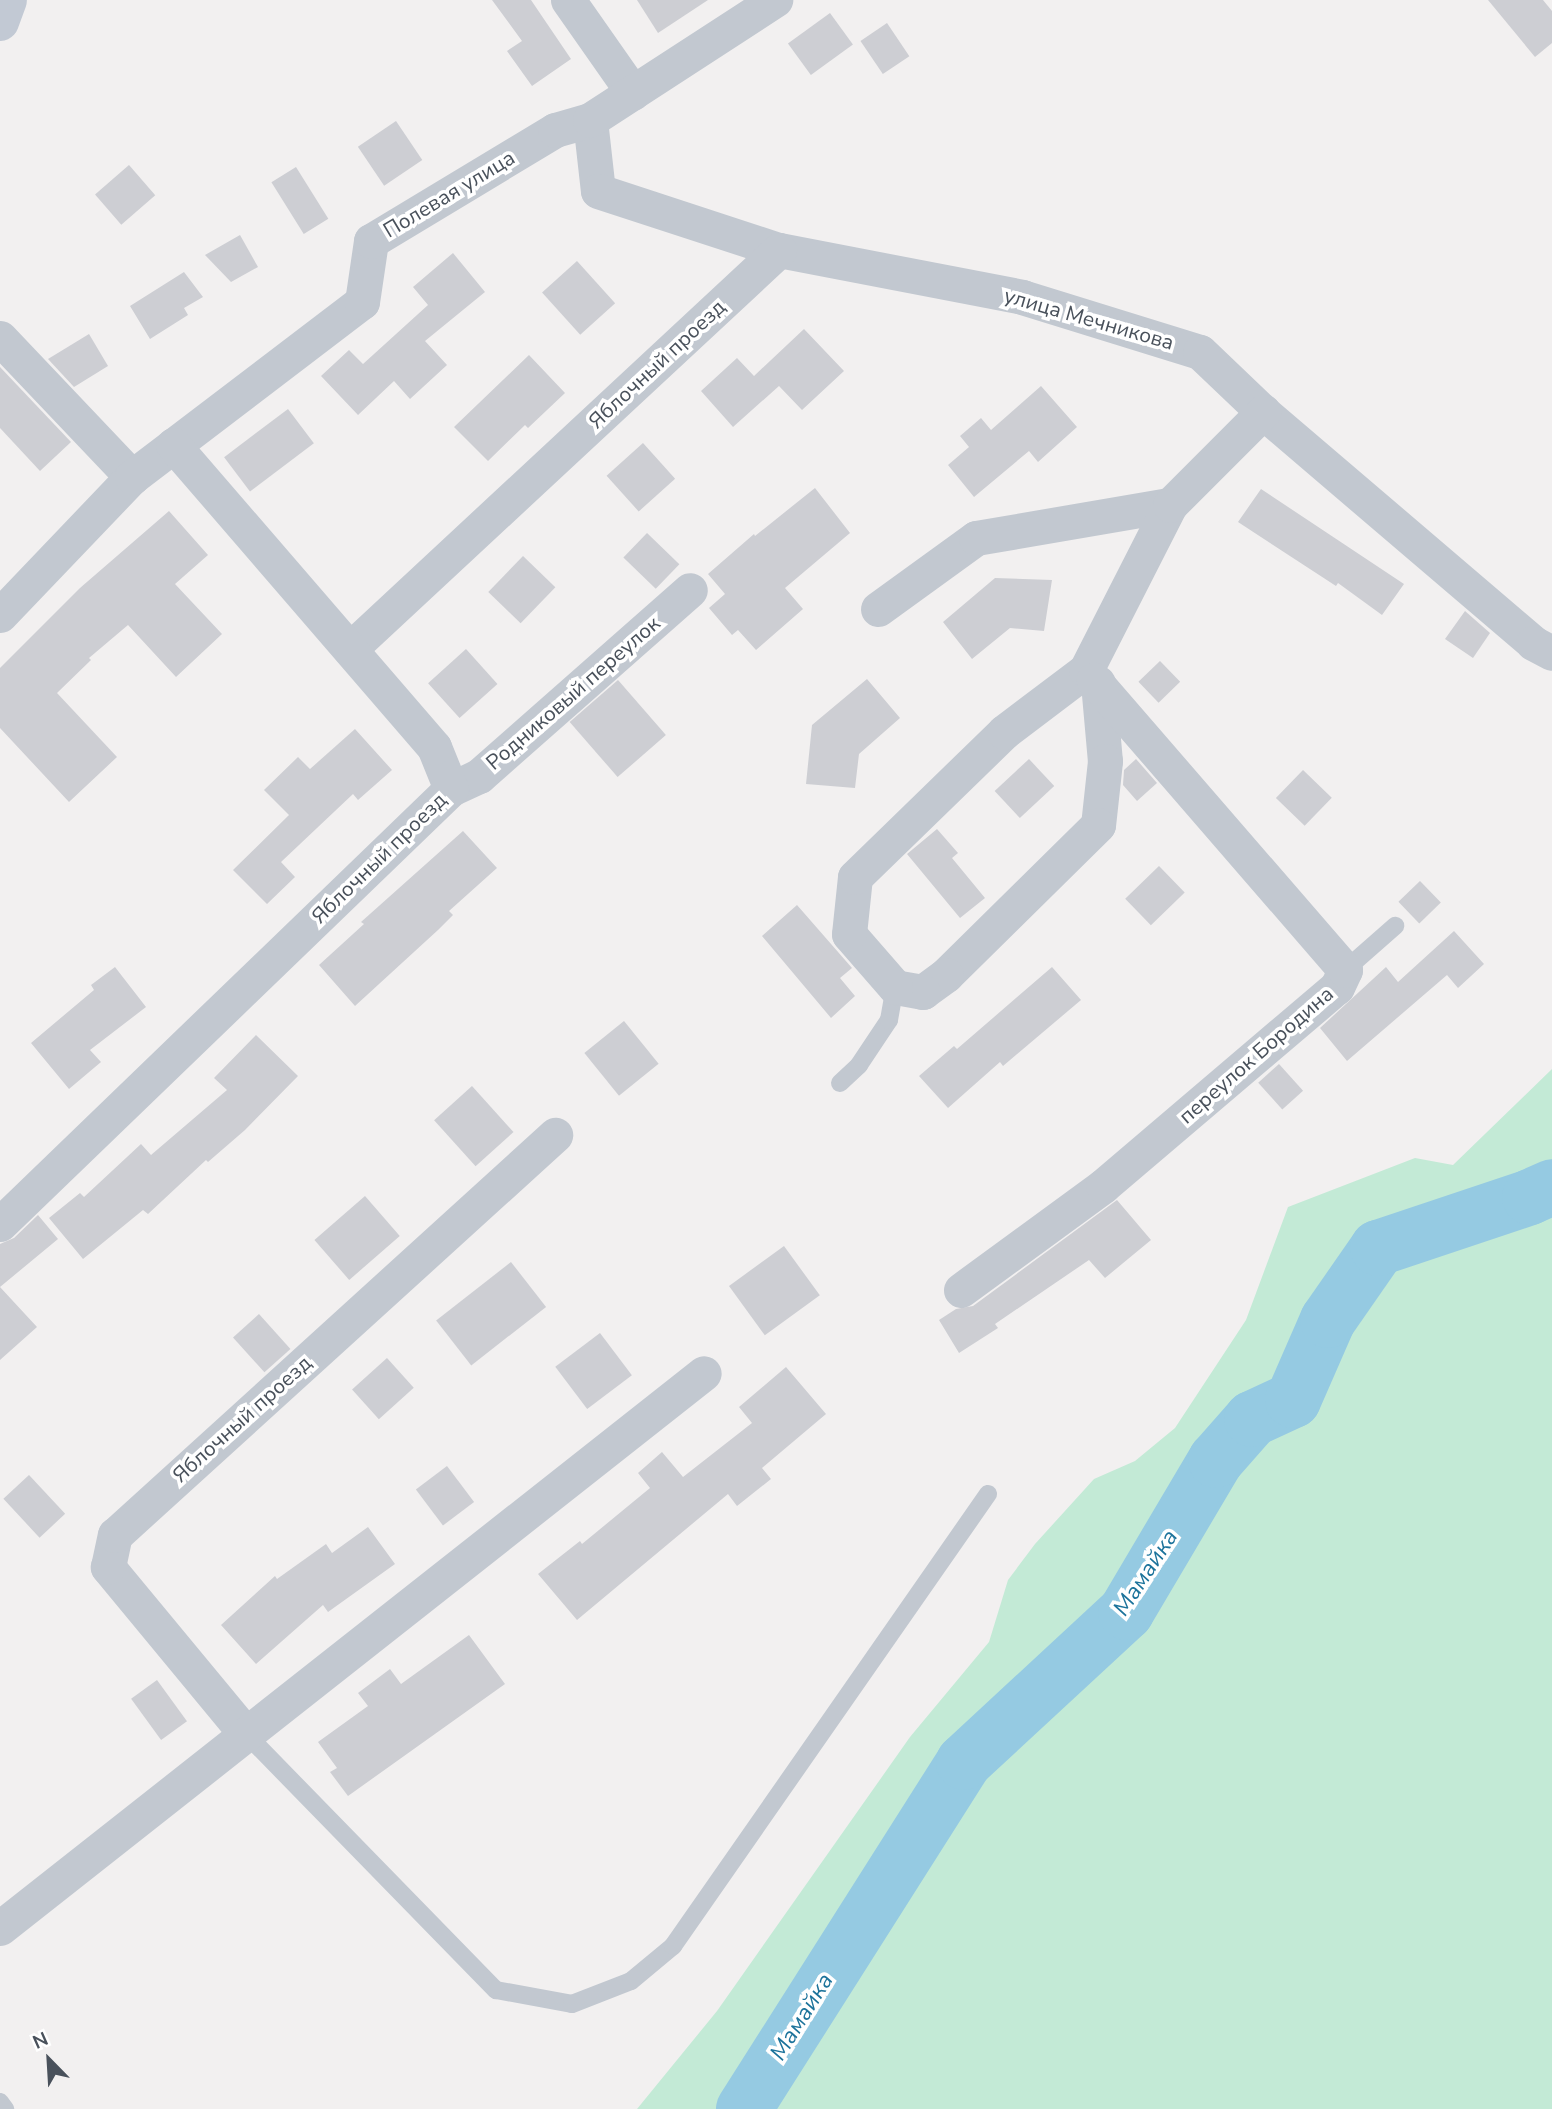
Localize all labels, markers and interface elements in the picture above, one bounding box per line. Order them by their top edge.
street label: Полевая улица [379,145,519,243]
street label: улица Мечникова [1001,283,1177,355]
street label: Яблочный проезд [583,294,731,434]
street label: Родниковый переулок [481,611,665,775]
street label: Яблочный проезд [306,787,452,929]
street label: переулок Бородина [1174,981,1338,1129]
street label: Яблочный проезд [168,1350,316,1488]
water label: Мамайка [1108,1525,1184,1621]
water label: Мамайка [764,1968,840,2066]
north arrow [14,2025,84,2095]
text: N [29,2026,52,2056]

